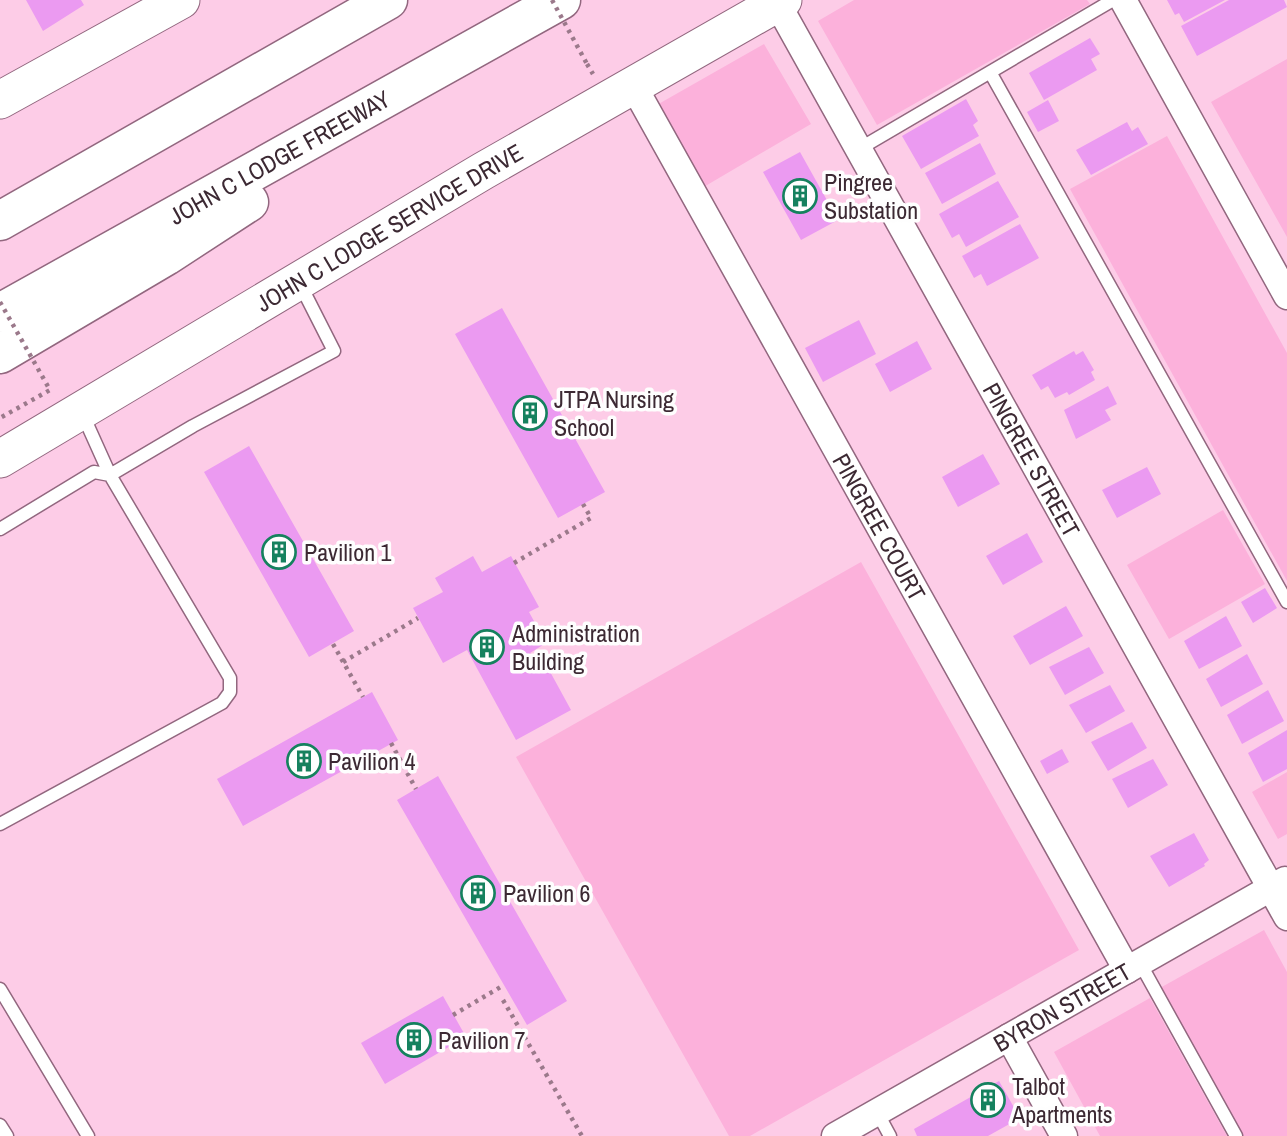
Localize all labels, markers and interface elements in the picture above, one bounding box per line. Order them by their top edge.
street label: JOHN C LODGE FREEWAY [163,83,396,232]
street label: JOHN C LODGE SERVICE DRIVE [250,136,528,319]
place label: Pingree Substation [824,166,918,226]
building icon: Pingree Substation [781,177,819,215]
street label: PINGREE STREET [976,377,1088,543]
place label: JTPA Nursing School [554,383,674,443]
building icon: JTPA Nursing School [511,394,549,432]
street label: PINGREE COURT [826,448,934,606]
building icon: Pavilion 1 [260,533,298,571]
place label: Pavilion 1 [304,536,392,568]
place label: Administration Building [511,617,640,677]
building icon: Administration Building [468,628,506,666]
building icon: Pavilion 4 [285,742,323,780]
place label: Pavilion 4 [328,745,416,777]
building icon: Pavilion 6 [459,874,497,912]
place label: Pavilion 6 [503,877,591,909]
street label: BYRON STREET [987,955,1136,1059]
building icon: Pavilion 7 [395,1021,433,1059]
place label: Pavilion 7 [438,1024,526,1056]
place label: Talbot Apartments [1011,1070,1113,1130]
building icon: Talbot Apartments [969,1081,1007,1119]

